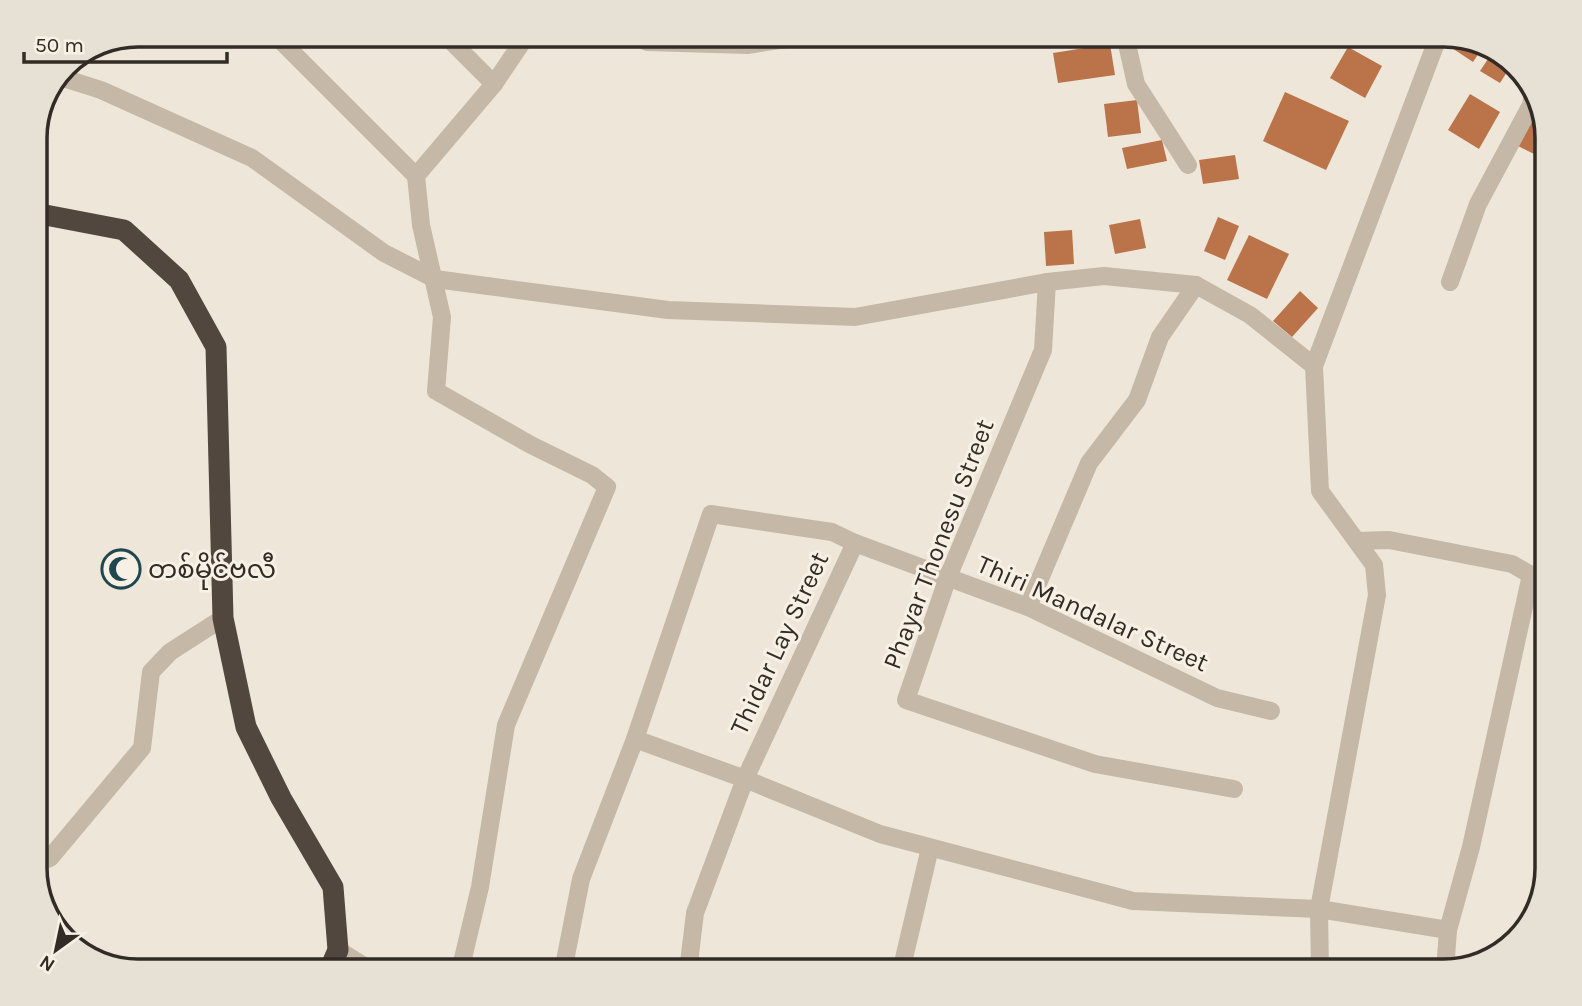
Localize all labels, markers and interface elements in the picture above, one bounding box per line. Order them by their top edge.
scale bar [24,21,228,65]
text: 50 m [35,33,84,57]
street label: Phayar Thonesu Street [876,415,1001,674]
street label: Thidar Lay Street [724,547,835,739]
mosque icon: တစ်မိုင်ဗလီ [100,548,142,590]
street label: Thiri Mandalar Street [972,548,1214,679]
place label: တစ်မိုင်ဗလီ [148,552,276,590]
north arrow [21,915,91,985]
text: N [36,950,59,976]

